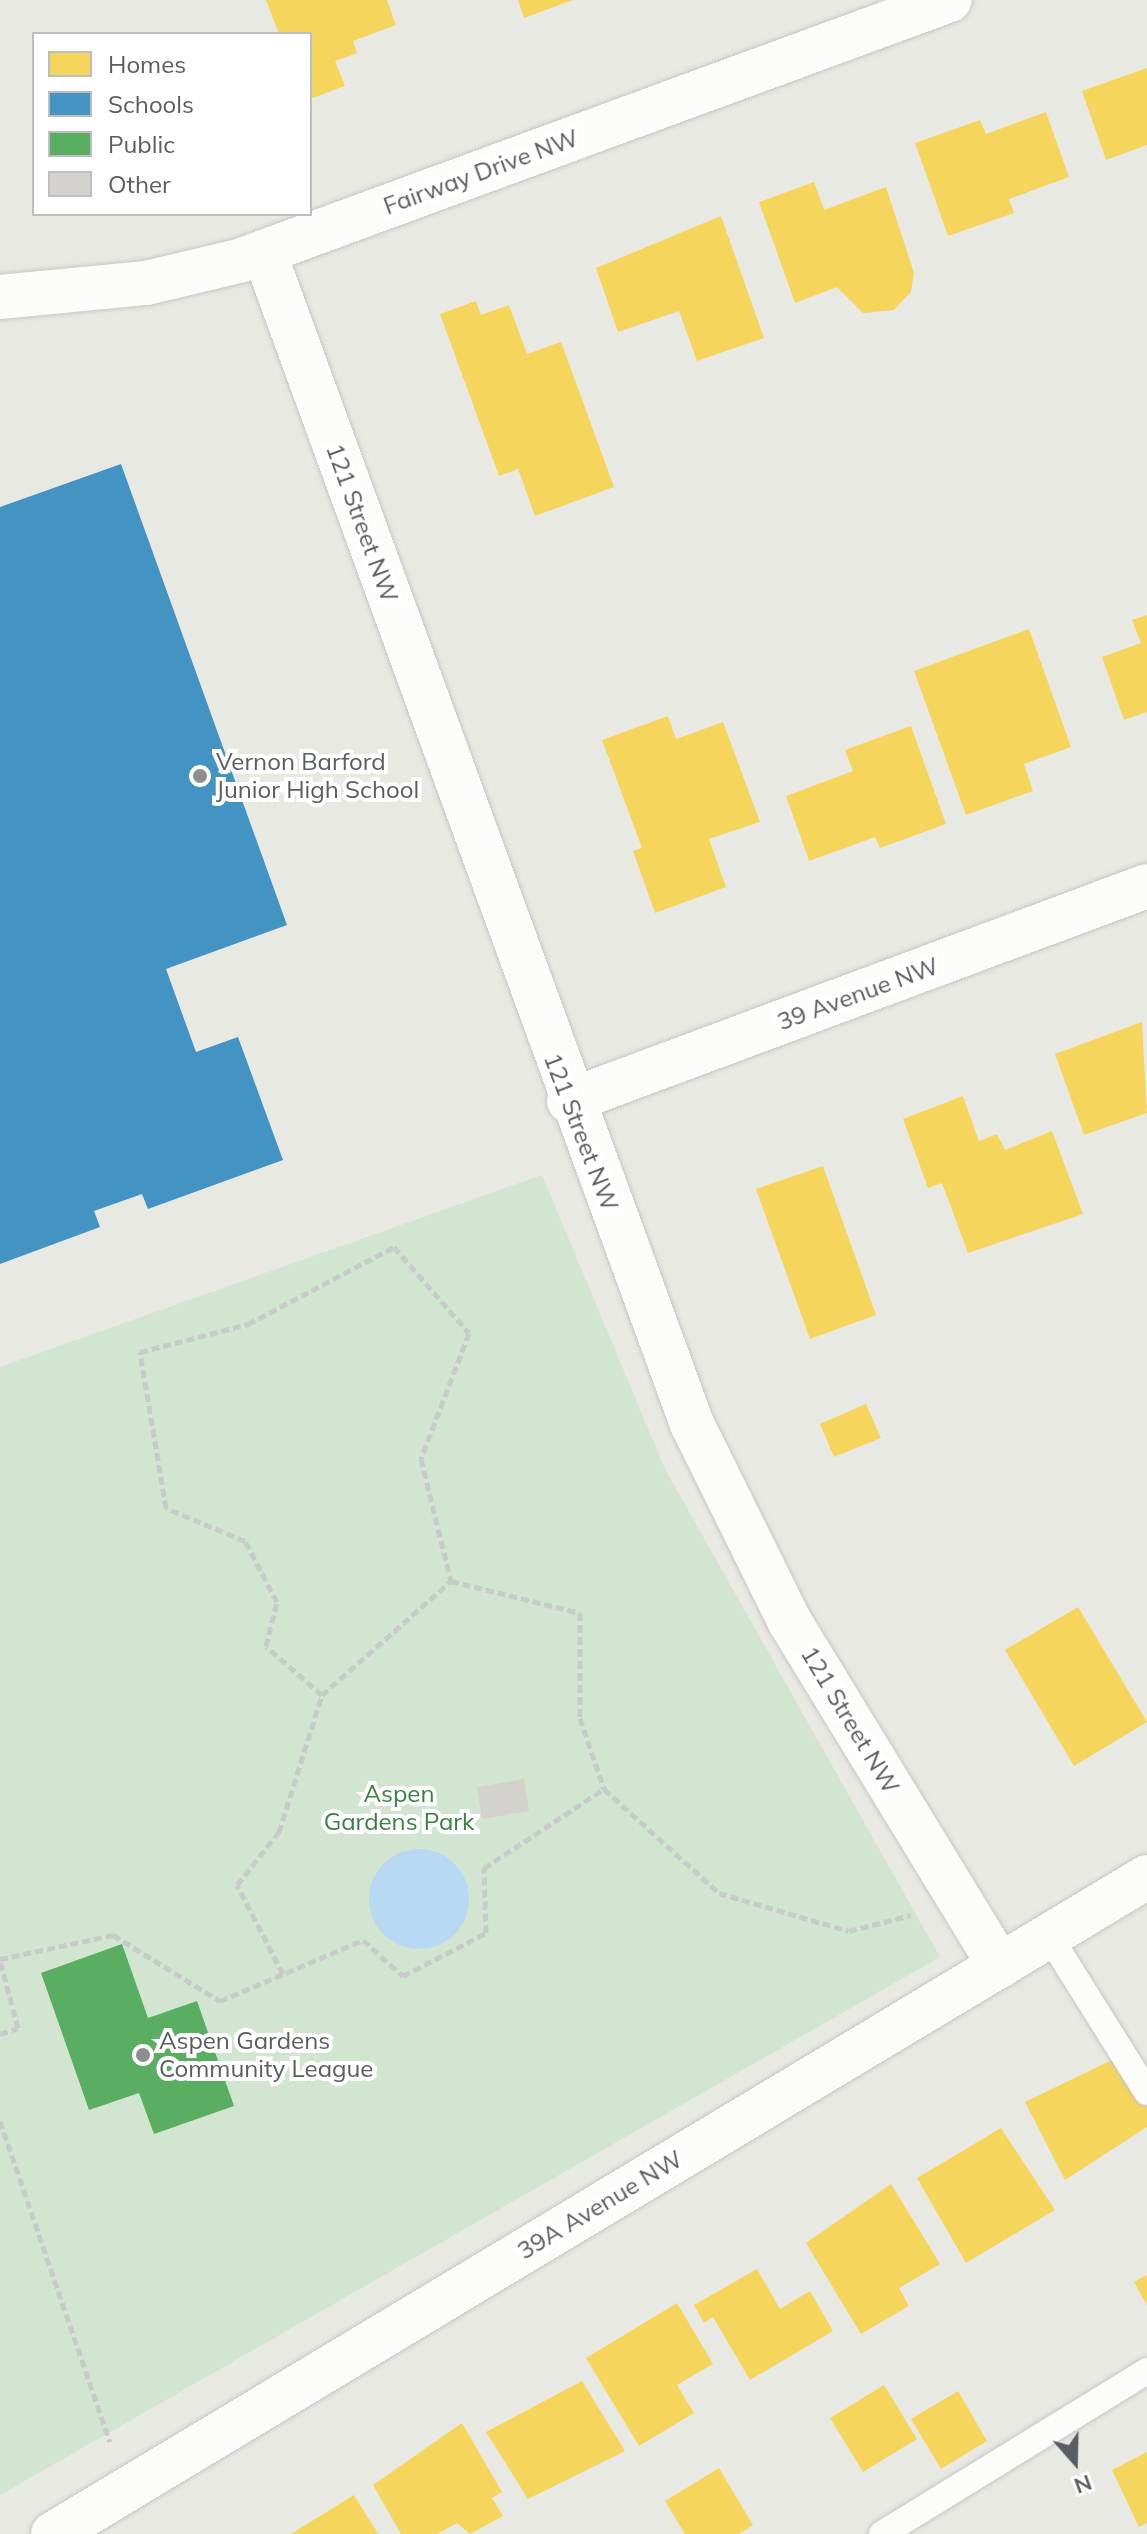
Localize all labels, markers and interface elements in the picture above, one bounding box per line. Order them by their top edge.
legend [32,32,312,216]
text: Homes [108,49,186,79]
text: Schools [108,89,194,119]
street label: Fairway Drive NW [380,123,582,221]
text: Public [108,129,175,159]
text: Other [108,169,171,199]
street label: 121 Street NW [320,440,404,606]
place label: Vernon Barford Junior High School [216,748,419,804]
marker: Vernon Barford Junior High School [191,767,209,785]
street label: 39 Avenue NW [773,951,943,1037]
street label: 121 Street NW [538,1049,624,1215]
street label: 121 Street NW [795,1641,905,1799]
park label: Aspen Gardens Park [324,1780,474,1836]
place label: Aspen Gardens Community League [159,2027,373,2083]
marker: Aspen Gardens Community League [134,2046,152,2064]
street label: 39A Avenue NW [512,2144,688,2266]
north arrow [1035,2422,1115,2502]
text: N [1071,2469,1096,2501]

